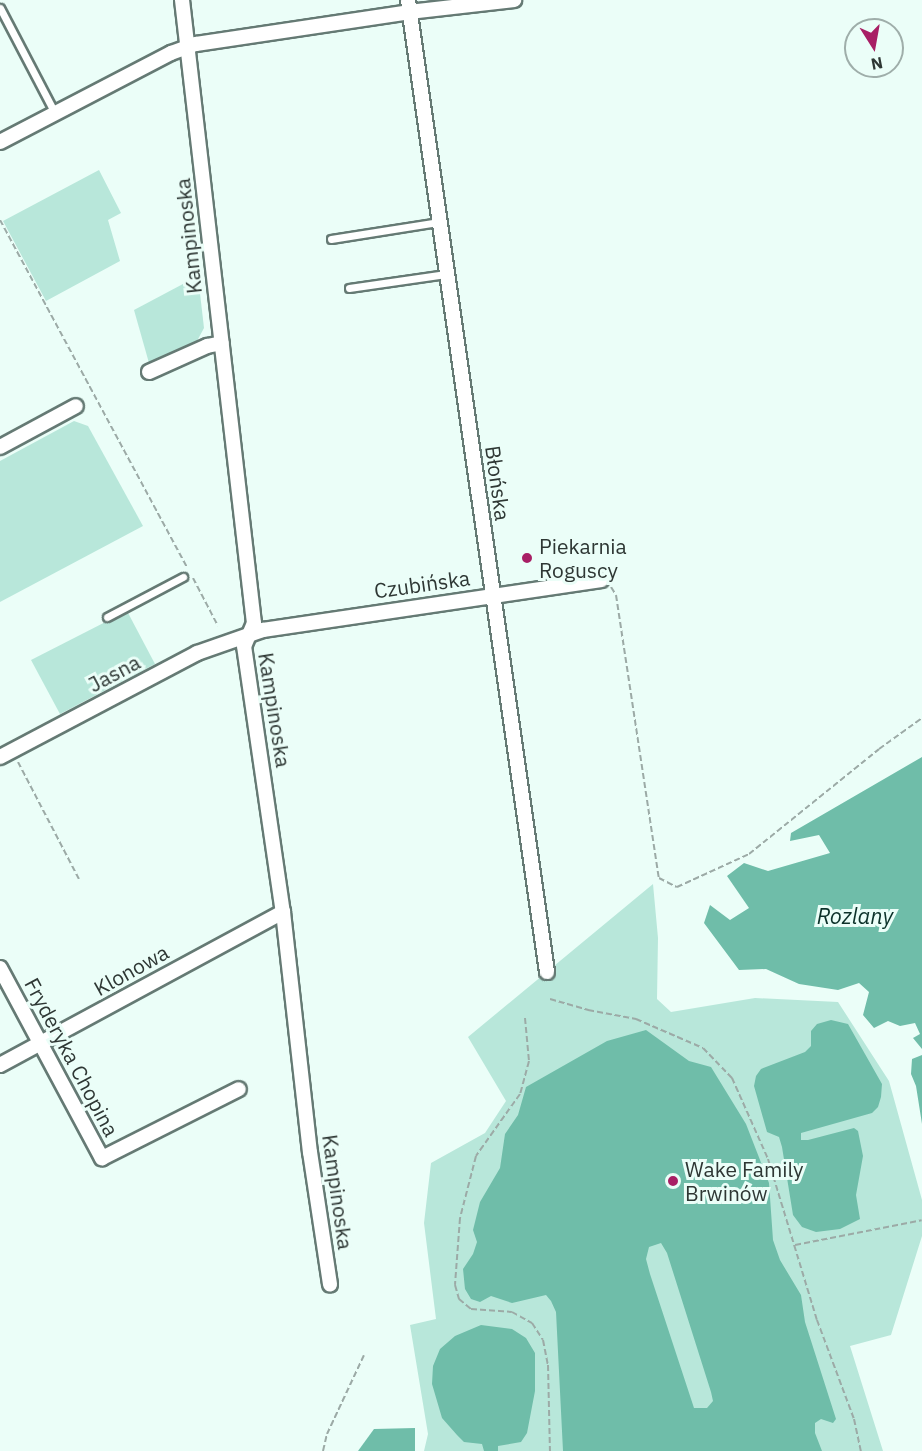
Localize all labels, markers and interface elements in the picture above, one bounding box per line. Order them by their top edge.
north arrow [844,18,904,78]
text: N [869,53,885,75]
street label: Kampinoska [169,177,207,295]
street label: Błońska [480,444,516,522]
place label: Piekarnia Roguscy [539,533,627,583]
marker: Piekarnia Roguscy [520,551,534,565]
street label: Czubińska [372,565,472,603]
street label: Jasna [84,649,144,697]
street label: Kampinoska [253,651,297,769]
water label: Rozlany [817,903,893,929]
street label: Klonowa [89,939,173,1001]
street label: Fryderyka Chopina [20,973,124,1141]
street label: Kampinoska [317,1133,359,1251]
place label: Wake Family Brwinów [685,1156,804,1206]
marker: Wake Family Brwinów [666,1174,680,1188]

